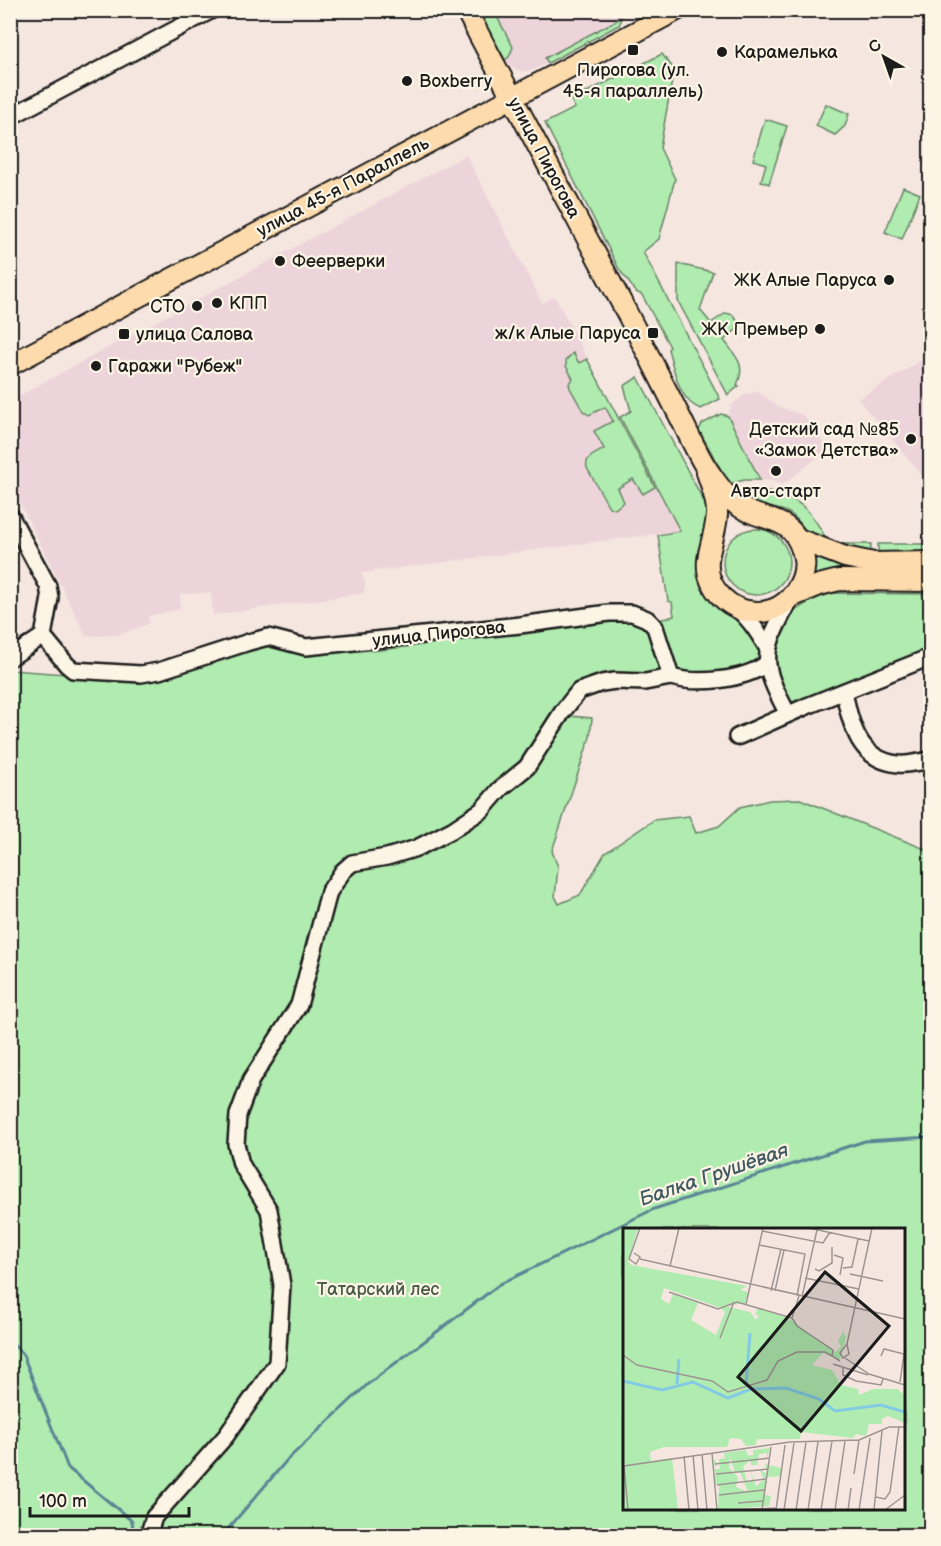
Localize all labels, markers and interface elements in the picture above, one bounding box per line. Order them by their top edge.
north arrow [854,27,914,87]
text: С [865,36,886,58]
place label: Карамелька [734,42,838,63]
marker: Пирогова (ул. 45-я параллель) [626,43,640,57]
marker: Карамелька [715,45,729,59]
place label: Пирогова (ул. 45-я параллель) [563,60,703,102]
place label: Boxberry [419,71,493,92]
marker: Boxberry [400,74,414,88]
street label: улица Пирогова [503,94,585,222]
street label: улица 45-я Параллель [253,133,433,241]
place label: Феерверки [292,251,385,272]
marker: Феерверки [273,254,287,268]
place label: ЖК Алые Паруса [734,270,877,291]
marker: ЖК Алые Паруса [882,273,896,287]
place label: КПП [229,293,268,314]
place label: СТО [150,296,185,317]
marker: КПП [210,296,224,310]
marker: СТО [190,299,204,313]
place label: ЖК Премьер [701,319,808,340]
marker: ЖК Премьер [813,322,827,336]
place label: ж/к Алые Паруса [495,323,641,344]
place label: улица Салова [136,324,254,345]
marker: ж/к Алые Паруса [646,326,660,340]
marker: улица Салова [117,327,131,341]
place label: Гаражи "Рубеж" [108,356,242,377]
marker: Гаражи "Рубеж" [89,359,103,373]
place label: Детский сад №85 «Замок Детства» [749,419,899,461]
marker: Детский сад №85 «Замок Детства» [904,432,918,446]
marker: Авто-старт [769,464,783,478]
place label: Авто-старт [730,481,822,502]
street label: улица Пирогова [371,617,507,651]
water label: Балка Грушёвая [636,1138,792,1212]
inset map [623,1228,905,1510]
park label: Татарский лес [317,1279,439,1300]
scale bar [30,1480,189,1518]
text: 100 m [39,1491,87,1512]

